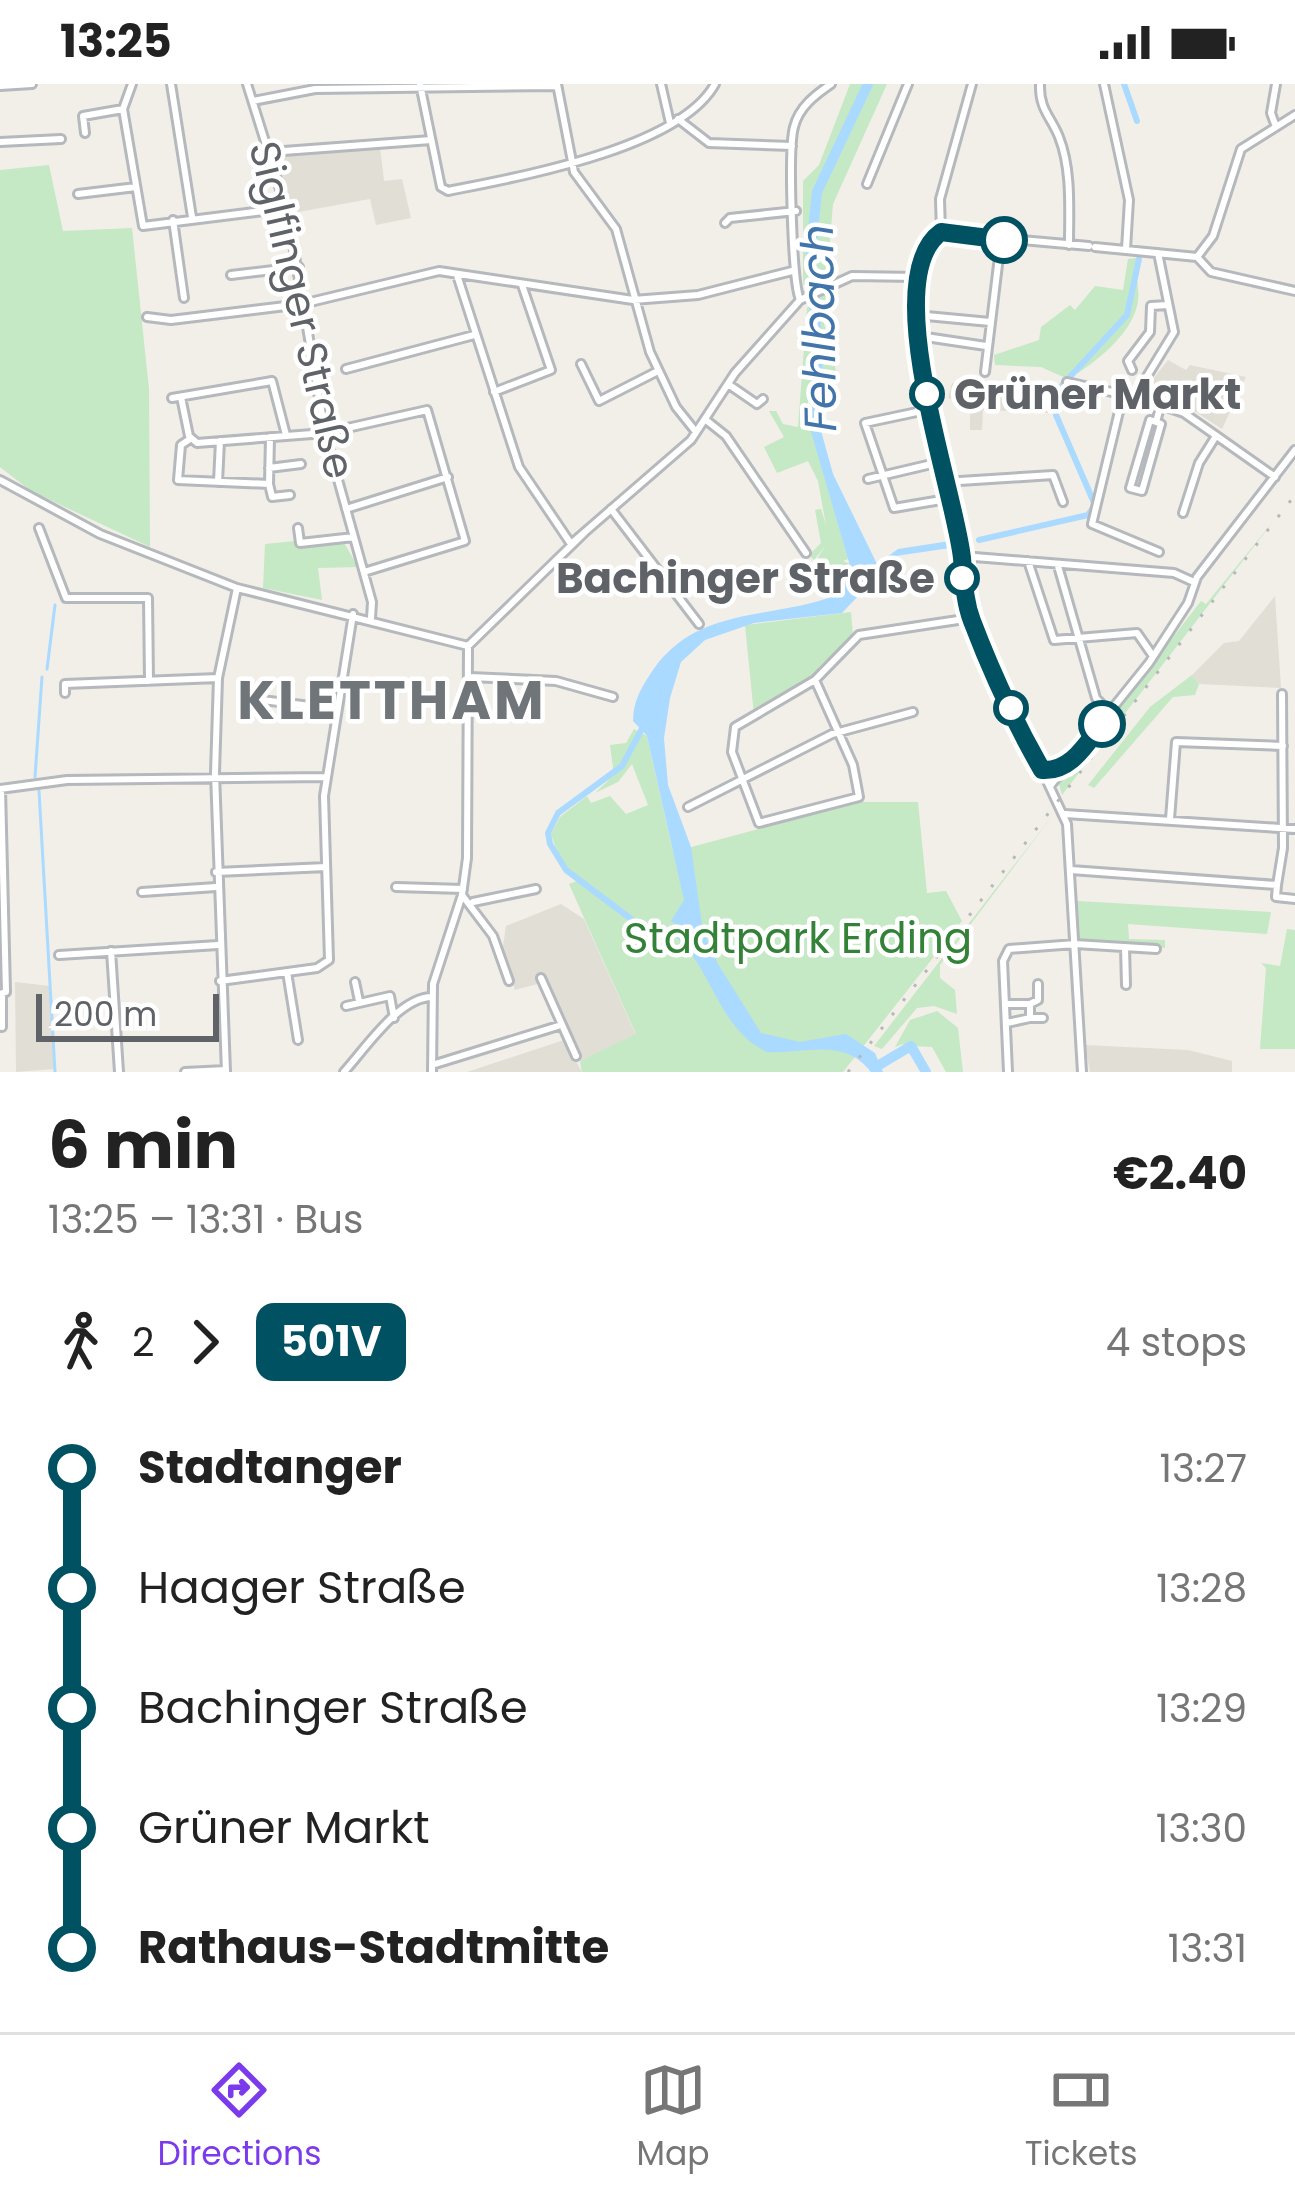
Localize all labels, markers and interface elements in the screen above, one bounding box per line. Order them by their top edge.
text: 13:25 [60,10,172,73]
street label: Siglfinger Straße [234,135,370,485]
unlabelled marker [982,218,1026,262]
water label: Fehlbach [786,224,852,432]
place label: Grüner Markt [954,365,1241,424]
marker: Grüner Markt [911,378,943,410]
place label: Bachinger Straße [556,549,935,608]
marker: Bachinger Straße [946,562,978,594]
district label: KLETTHAM [237,662,547,738]
unlabelled marker [995,692,1027,724]
unlabelled marker [1080,702,1124,746]
park label: Stadtpark Erding [624,909,972,968]
scale bar [36,988,219,1041]
text: 200 m [54,991,157,1038]
text: 6 min [48,1099,238,1191]
text: €2.40 [1113,1142,1247,1205]
text: 13:25 – 13:31 · Bus [48,1192,363,1247]
icon: walk [48,1309,114,1375]
icon: forward [172,1309,238,1375]
text: 501V [280,1312,382,1371]
text: 2 [132,1315,154,1370]
text: 4 stops [1106,1315,1247,1370]
text: Stadtanger [138,1436,402,1499]
text: 13:27 [1160,1441,1247,1496]
text: Haager Straße [138,1556,466,1619]
text: 13:28 [1156,1561,1247,1616]
text: Bachinger Straße [138,1676,528,1739]
text: 13:29 [1156,1681,1247,1736]
text: Grüner Markt [138,1796,430,1859]
text: 13:30 [1156,1801,1247,1856]
text: Rathaus-Stadtmitte [138,1916,609,1979]
text: 13:31 [1168,1921,1247,1976]
tab: Directions [158,2057,321,2179]
tab: Map [637,2057,710,2179]
tab: Tickets [1025,2057,1137,2179]

